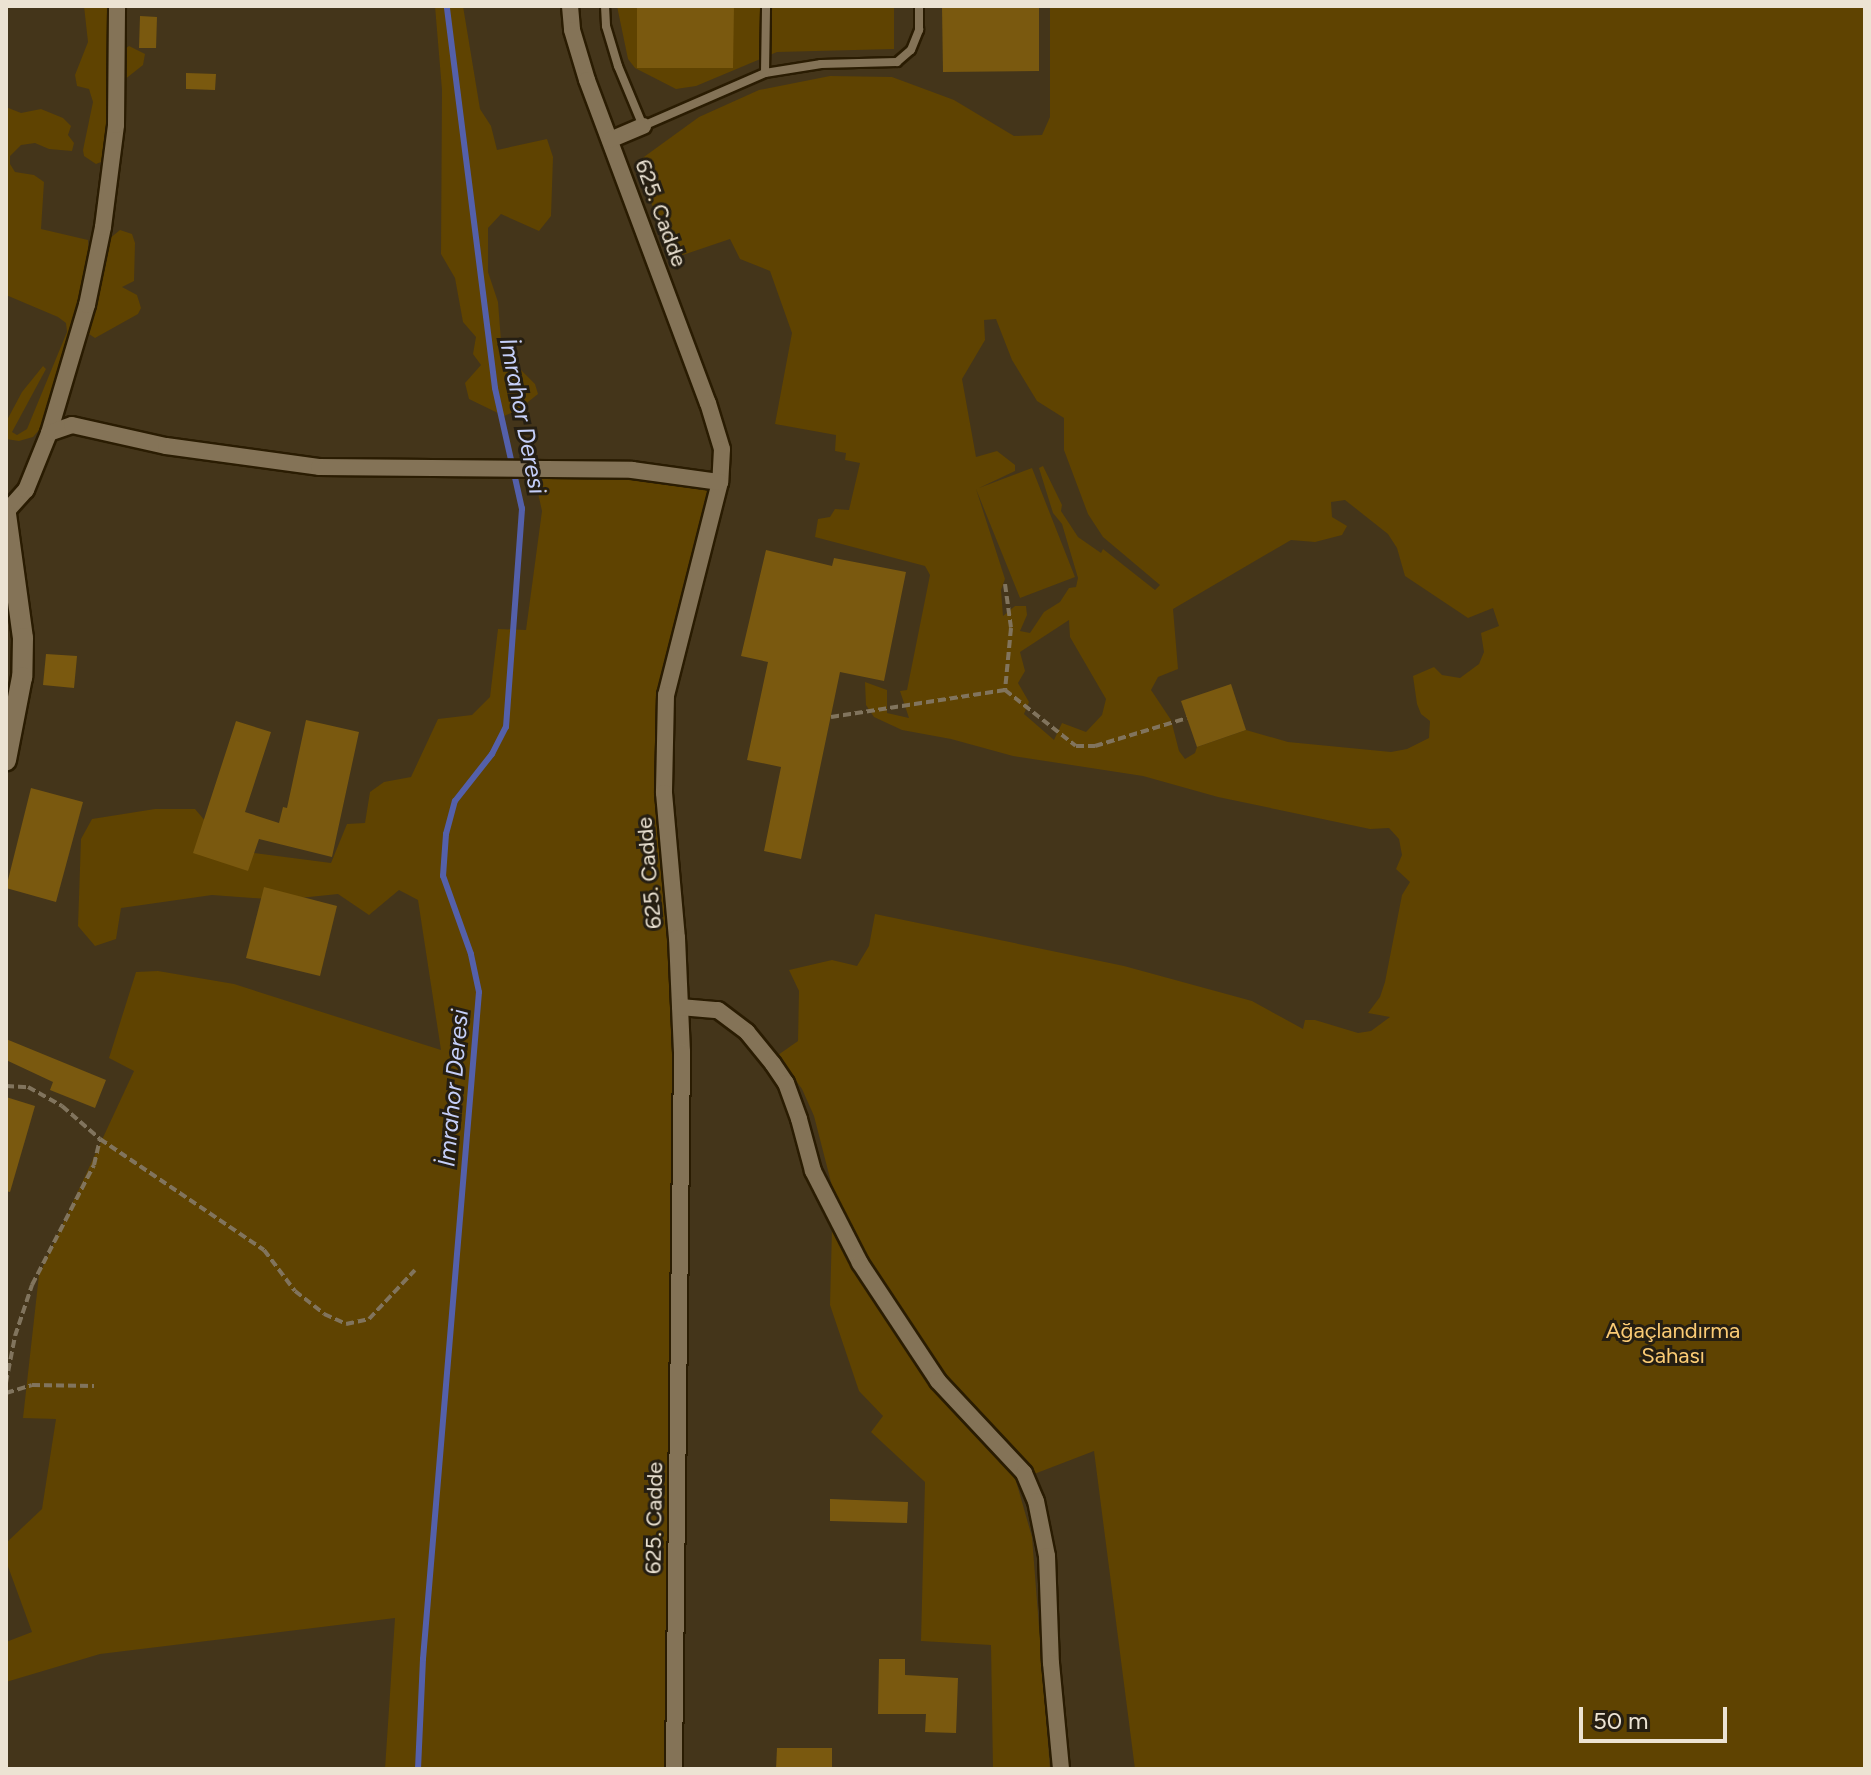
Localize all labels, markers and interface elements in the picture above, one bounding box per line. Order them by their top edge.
street label: 625. Cadde [629,156,693,270]
water label: İmrahor Deresi [494,336,552,496]
street label: 625. Cadde [631,816,667,930]
water label: İmrahor Deresi [432,1008,474,1168]
park label: Ağaçlandırma Sahası [1606,1317,1740,1368]
street label: 625. Cadde [640,1462,668,1574]
scale bar [1583,1691,1731,1741]
text: 50 m [1593,1706,1649,1735]

